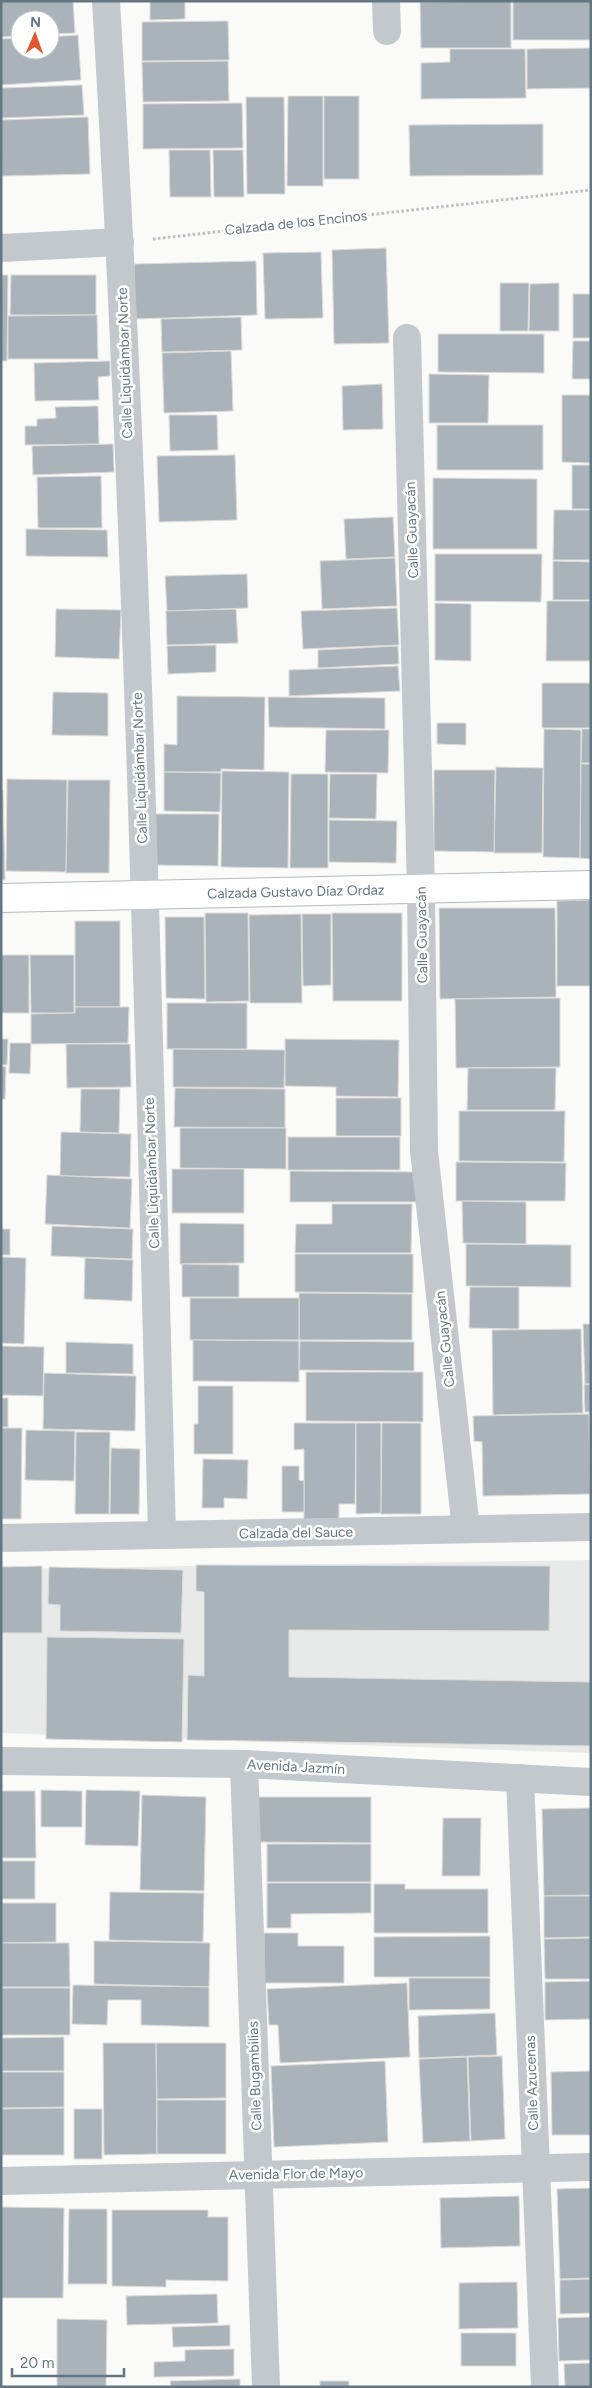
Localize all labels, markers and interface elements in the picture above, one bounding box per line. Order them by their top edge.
north arrow [10,10,60,60]
text: N [30,14,41,31]
street label: Calzada de los Encinos [224,207,368,239]
street label: Calle Liquidámbar Norte [114,287,136,439]
street label: Calle Guayacán [402,481,422,579]
street label: Calle Liquidámbar Norte [129,692,151,844]
street label: Calzada Gustavo Díaz Ordaz [207,881,385,902]
street label: Calle Guayacán [413,886,431,984]
street label: Calle Liquidámbar Norte [141,1097,163,1249]
street label: Calle Guayacán [431,1290,459,1388]
street label: Calzada del Sauce [239,1523,354,1542]
street label: Avenida Jazmín [247,1756,346,1778]
street label: Calle Bugambilias [245,2021,265,2131]
street label: Calle Azucenas [522,2035,542,2131]
street label: Avenida Flor de Mayo [229,2164,363,2184]
scale bar [12,2346,125,2378]
text: 20 m [20,2354,54,2372]

